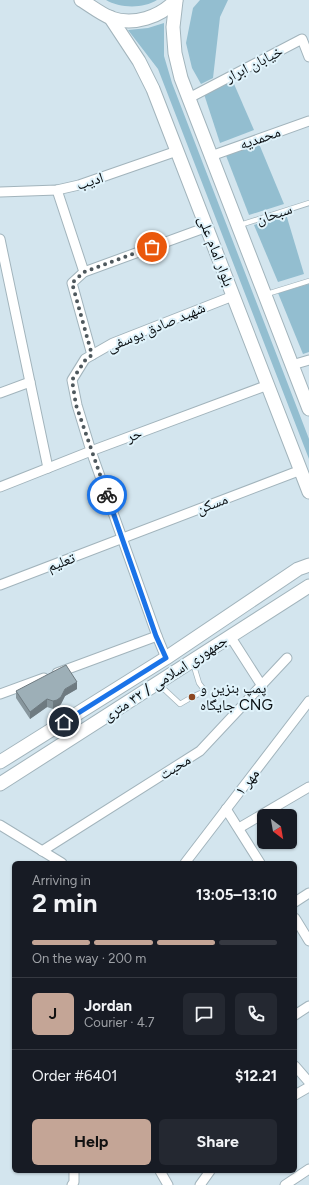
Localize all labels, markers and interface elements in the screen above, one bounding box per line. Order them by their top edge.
street label: خیابان ابرار [221,42,287,87]
street label: محمدیه [237,123,283,153]
street label: ادیب [74,168,106,194]
street label: سبحان [254,200,295,229]
street label: بلوار امام علی [193,213,238,289]
pin [135,230,169,264]
icon: bag [141,236,163,258]
street label: شهید صادق یوسفی [104,298,208,357]
street label: حر [123,424,145,446]
courier [87,475,127,515]
icon: bike [96,484,118,506]
street label: مسکن [194,490,231,519]
street label: تعلیم [45,548,78,576]
street label: جمهوری اسلامی / ۳۲ متری [99,631,232,726]
place label: پمپ بنزین و جایگاه CNG [200,679,273,714]
marker: پمپ بنزین و جایگاه CNG [187,692,197,702]
pin [47,705,81,739]
icon: home [53,711,75,733]
street label: محبت [156,750,194,784]
street label: مهر ۱ [231,765,263,799]
north arrow [257,809,297,849]
map controls [257,809,297,849]
text: Arriving in [32,873,91,888]
text: 13:05–13:10 [196,886,277,904]
text: 2 min [32,887,98,919]
text: On the way · 200 m [32,951,146,966]
button: chat [183,993,225,1035]
button: phone [235,993,277,1035]
text: Jordan [84,997,132,1015]
text: J [49,1005,57,1023]
text: Courier · 4.7 [84,1015,155,1030]
text: Order #6401 [32,1067,118,1085]
text: $12.21 [235,1067,277,1085]
button: Help [32,1119,151,1165]
button: Share [159,1119,277,1165]

